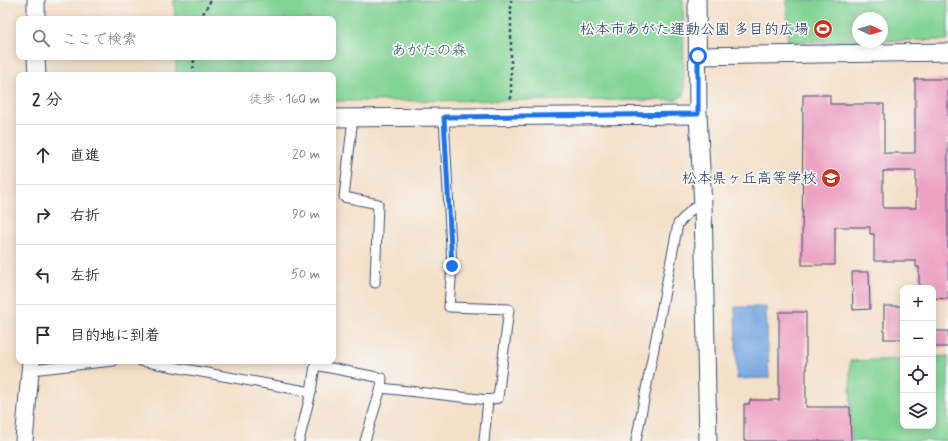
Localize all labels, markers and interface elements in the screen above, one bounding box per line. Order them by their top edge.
north arrow [852,12,888,48]
search box [16,16,336,60]
sports icon: 松本市あがた運動公園 多目的広場 [812,18,834,40]
place label: 松本市あがた運動公園 多目的広場 [580,20,809,40]
icon: search [30,27,52,49]
text: ここで検索 [62,30,137,50]
park label: あがたの森 [391,41,467,61]
route start [689,47,707,65]
text: 2 分 [32,89,62,111]
text: 徒歩 · 160 m [249,91,320,108]
icon: ahead [32,144,54,166]
text: 直進 [70,146,100,166]
text: 20 m [292,146,320,163]
school or university icon: 松本県ヶ丘高等学校 [820,167,842,189]
place label: 松本県ヶ丘高等学校 [682,169,817,189]
icon: right [32,204,54,226]
text: 右折 [70,206,100,226]
text: 90 m [292,206,320,223]
route end [443,257,461,275]
icon: left [32,264,54,286]
text: 左折 [70,266,100,286]
text: 50 m [291,266,320,283]
map controls [900,285,936,429]
button: + [900,285,936,321]
button: − [900,321,936,357]
icon: arrive [32,324,54,346]
text: 目的地に到着 [70,326,160,346]
button: locate [900,357,936,393]
button: layers [900,393,936,429]

